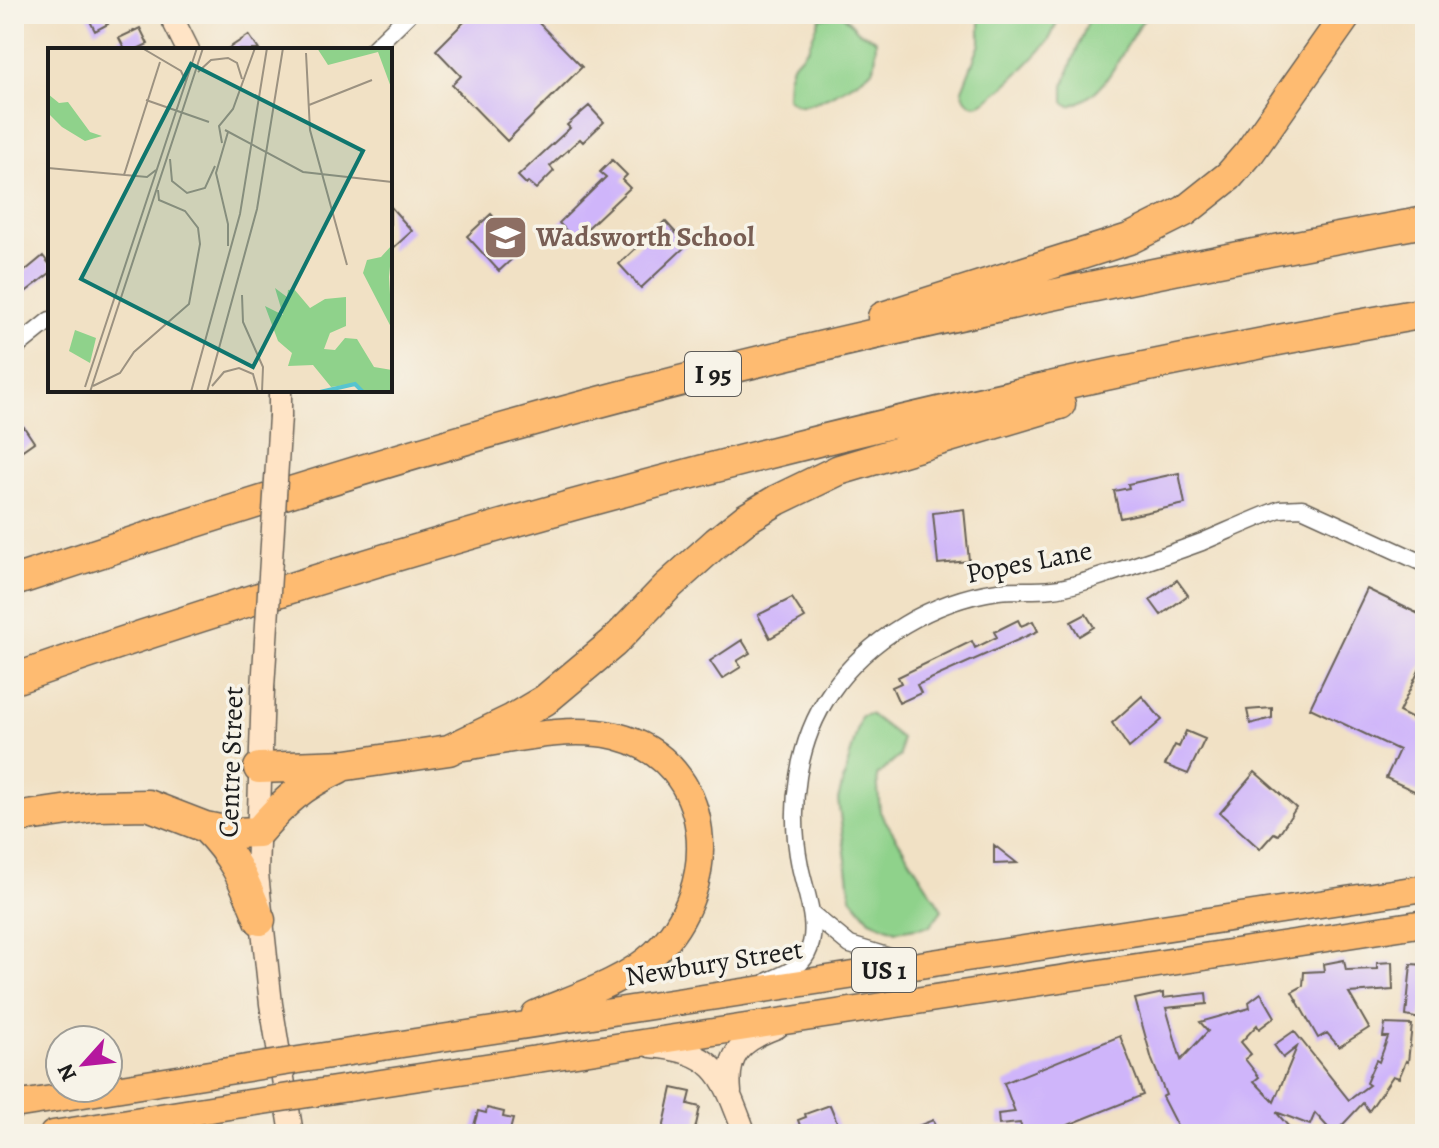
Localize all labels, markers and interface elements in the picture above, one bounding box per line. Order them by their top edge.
inset map [48,48,392,392]
school or university icon: Wadsworth School [481,213,529,261]
place label: Wadsworth School [535,218,755,256]
road number: I 95 [685,352,741,396]
street label: Popes Lane [963,531,1095,593]
street label: Centre Street [209,686,253,838]
street label: Newbury Street [622,930,806,996]
road number: US 1 [852,948,916,992]
north arrow [44,1024,124,1104]
text: N [50,1059,84,1087]

